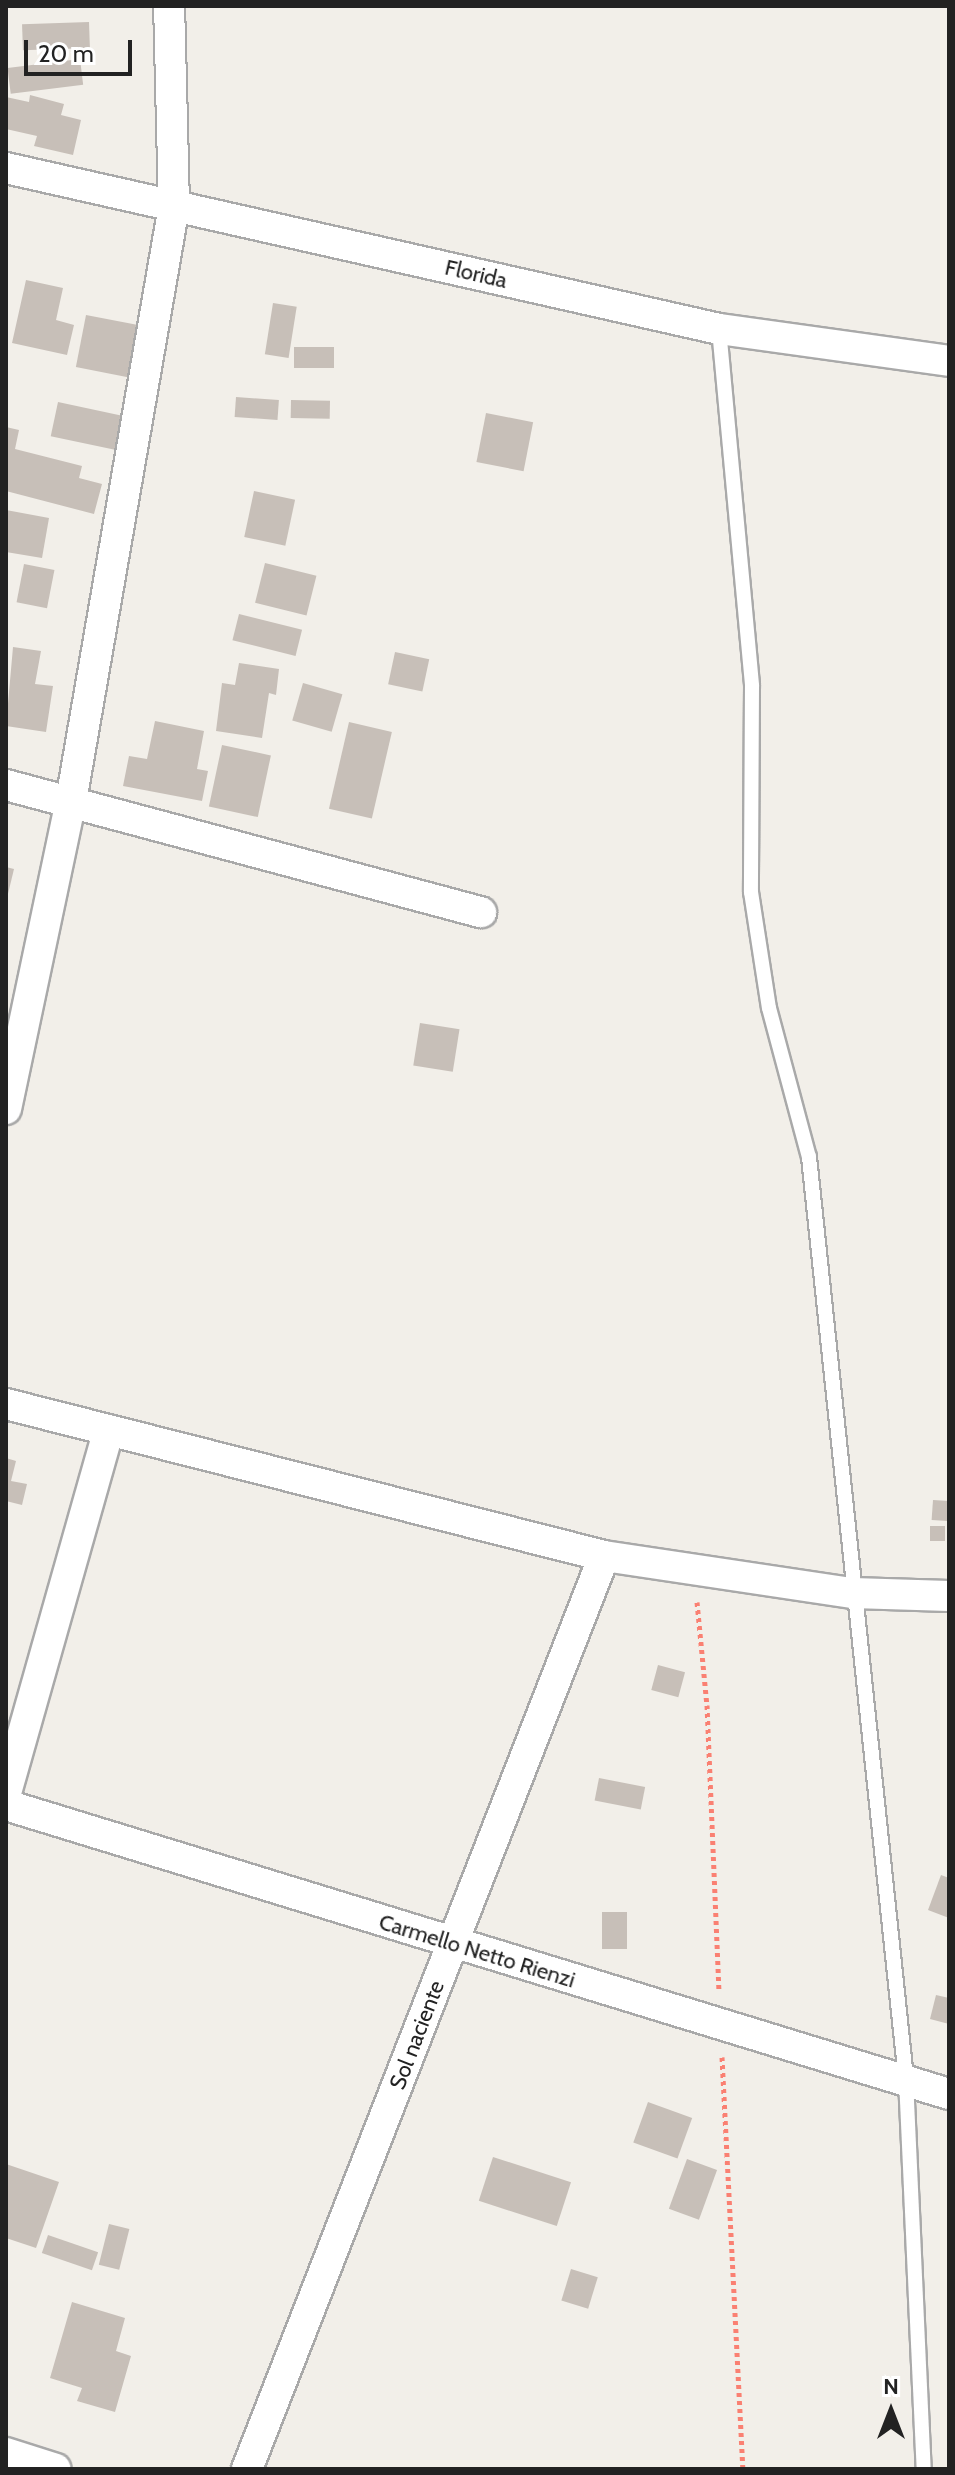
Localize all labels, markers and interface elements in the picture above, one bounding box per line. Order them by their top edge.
scale bar [28,24,136,74]
text: 20 m [38,39,94,68]
street label: Florida [442,254,510,294]
street label: Carmello Netto Rienzi [376,1909,578,1993]
street label: Sol naciente [384,1977,450,2093]
north arrow [851,2371,931,2451]
text: N [883,2373,899,2400]

